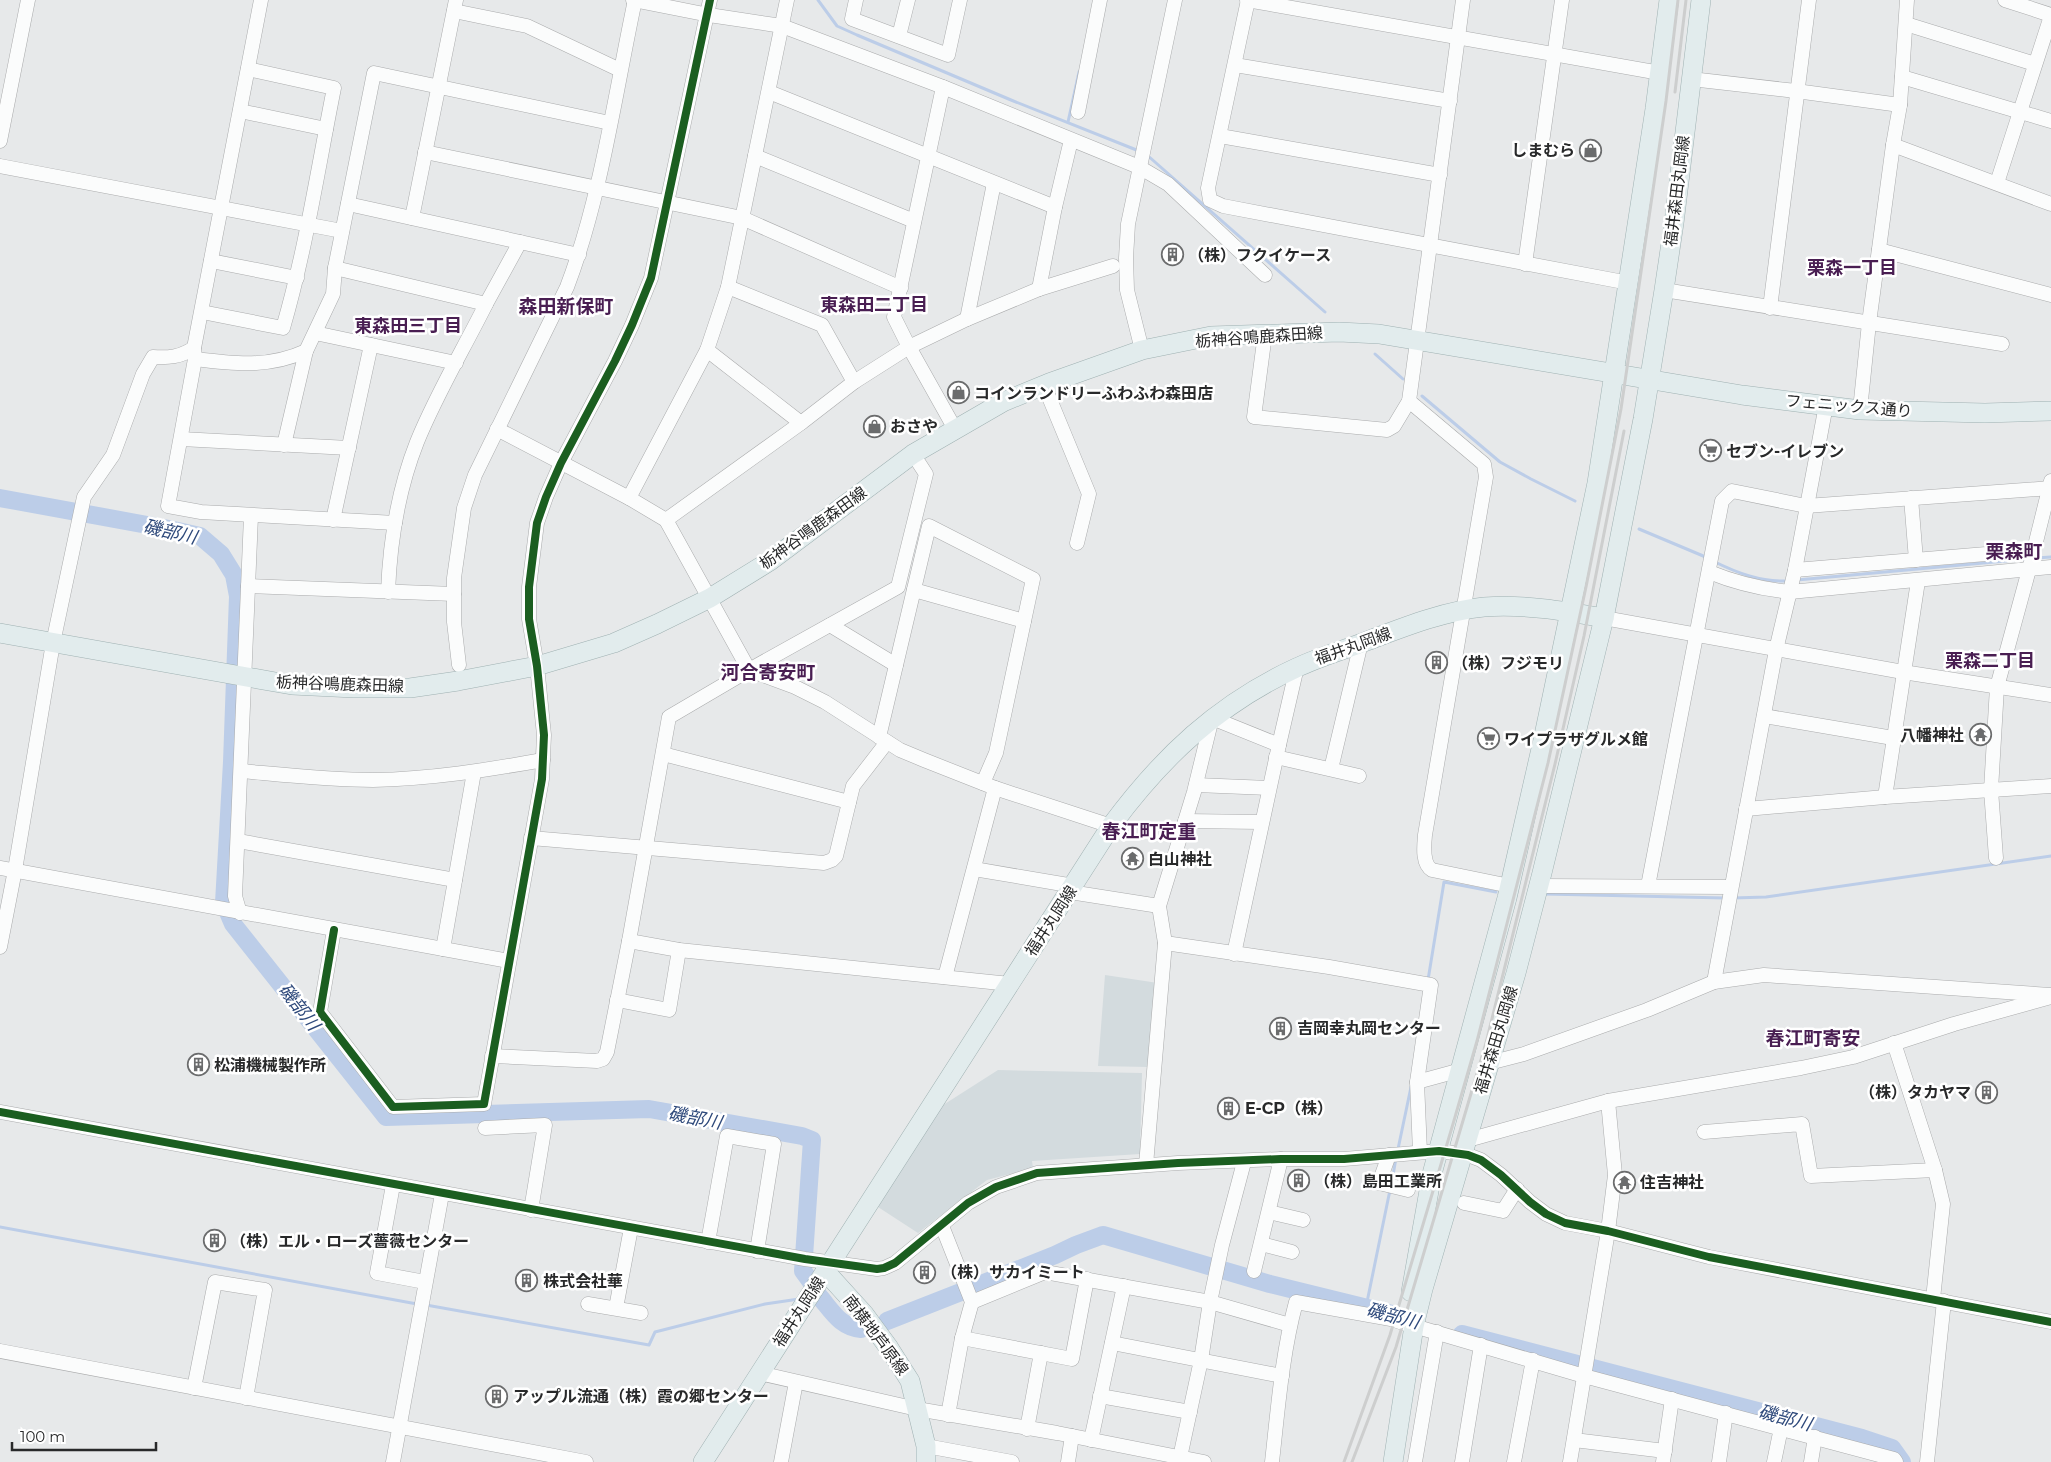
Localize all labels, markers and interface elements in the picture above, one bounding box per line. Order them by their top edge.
street label: 福井森田丸岡線 [1661,134,1693,248]
shop icon: しまむら [1579,138,1603,162]
place label: しまむら [1511,141,1575,160]
building icon: （株）フクイケース [1160,243,1184,267]
place label: （株）フクイケース [1188,246,1331,265]
district label: 栗森一丁目 [1807,257,1897,279]
district label: 東森田二丁目 [820,294,928,316]
district label: 森田新保町 [518,295,614,318]
district label: 東森田三丁目 [354,315,462,337]
street label: 栃神谷鳴鹿森田線 [1194,323,1324,351]
shop icon: コインランドリーふわふわ森田店 [946,381,970,405]
place label: コインランドリーふわふわ森田店 [974,384,1213,403]
street label: フェニックス通り [1785,391,1913,421]
shop icon: おさや [862,414,886,438]
place label: おさや [890,417,938,436]
supermarket icon: セブン-イレブン [1698,439,1722,463]
place label: セブン-イレブン [1726,442,1844,461]
street label: 栃神谷鳴鹿森田線 [756,483,870,573]
water label: 磯部川 [141,515,201,549]
district label: 栗森町 [1985,540,2043,563]
street label: 福井丸岡線 [1312,623,1394,669]
district label: 栗森二丁目 [1945,650,2035,672]
building icon: （株）フジモリ [1424,651,1448,675]
place label: （株）フジモリ [1452,654,1564,673]
district label: 河合寄安町 [720,661,816,684]
street label: 栃神谷鳴鹿森田線 [276,672,404,696]
temple icon: 八幡神社 [1968,723,1992,747]
place label: 八幡神社 [1900,726,1964,745]
supermarket icon: ワイプラザグルメ館 [1476,727,1500,751]
place label: ワイプラザグルメ館 [1504,730,1648,749]
district label: 春江町定重 [1101,820,1197,843]
temple icon: 白山神社 [1120,847,1144,871]
place label: 白山神社 [1148,850,1212,869]
street label: 福井丸岡線 [1021,882,1081,960]
water label: 磯部川 [274,979,326,1037]
street label: 福井森田丸岡線 [1471,984,1521,1096]
building icon: 吉岡幸丸岡センター [1269,1016,1293,1040]
place label: 吉岡幸丸岡センター [1297,1019,1441,1038]
district label: 春江町寄安 [1765,1027,1861,1050]
building icon: 松浦機械製作所 [186,1053,210,1077]
place label: 松浦機械製作所 [214,1056,326,1075]
building icon: （株）タカヤマ [1975,1080,1999,1104]
place label: （株）タカヤマ [1859,1083,1971,1102]
building icon: E-CP（株） [1217,1096,1241,1120]
place label: E-CP（株） [1245,1099,1333,1118]
water label: 磯部川 [666,1102,726,1134]
building icon: （株）島田工業所 [1286,1169,1310,1193]
temple icon: 住吉神社 [1612,1170,1636,1194]
place label: （株）島田工業所 [1314,1172,1442,1191]
place label: 住吉神社 [1639,1173,1704,1192]
building icon: （株）エル・ローズ薔薇センター [202,1229,226,1253]
place label: （株）エル・ローズ薔薇センター [230,1232,469,1251]
building icon: （株）サカイミート [913,1260,937,1284]
place label: （株）サカイミート [941,1263,1085,1282]
building icon: 株式会社華 [515,1269,539,1293]
place label: 株式会社華 [543,1272,623,1291]
street label: 福井丸岡線 [769,1273,829,1351]
street label: 南横地芦原線 [840,1291,912,1379]
water label: 磯部川 [1364,1298,1424,1334]
building icon: アップル流通（株）霞の郷センター [485,1384,509,1408]
place label: アップル流通（株）霞の郷センター [513,1387,769,1406]
water label: 磯部川 [1756,1400,1816,1436]
scale bar [12,1420,156,1452]
text: 100 m [20,1427,65,1446]

